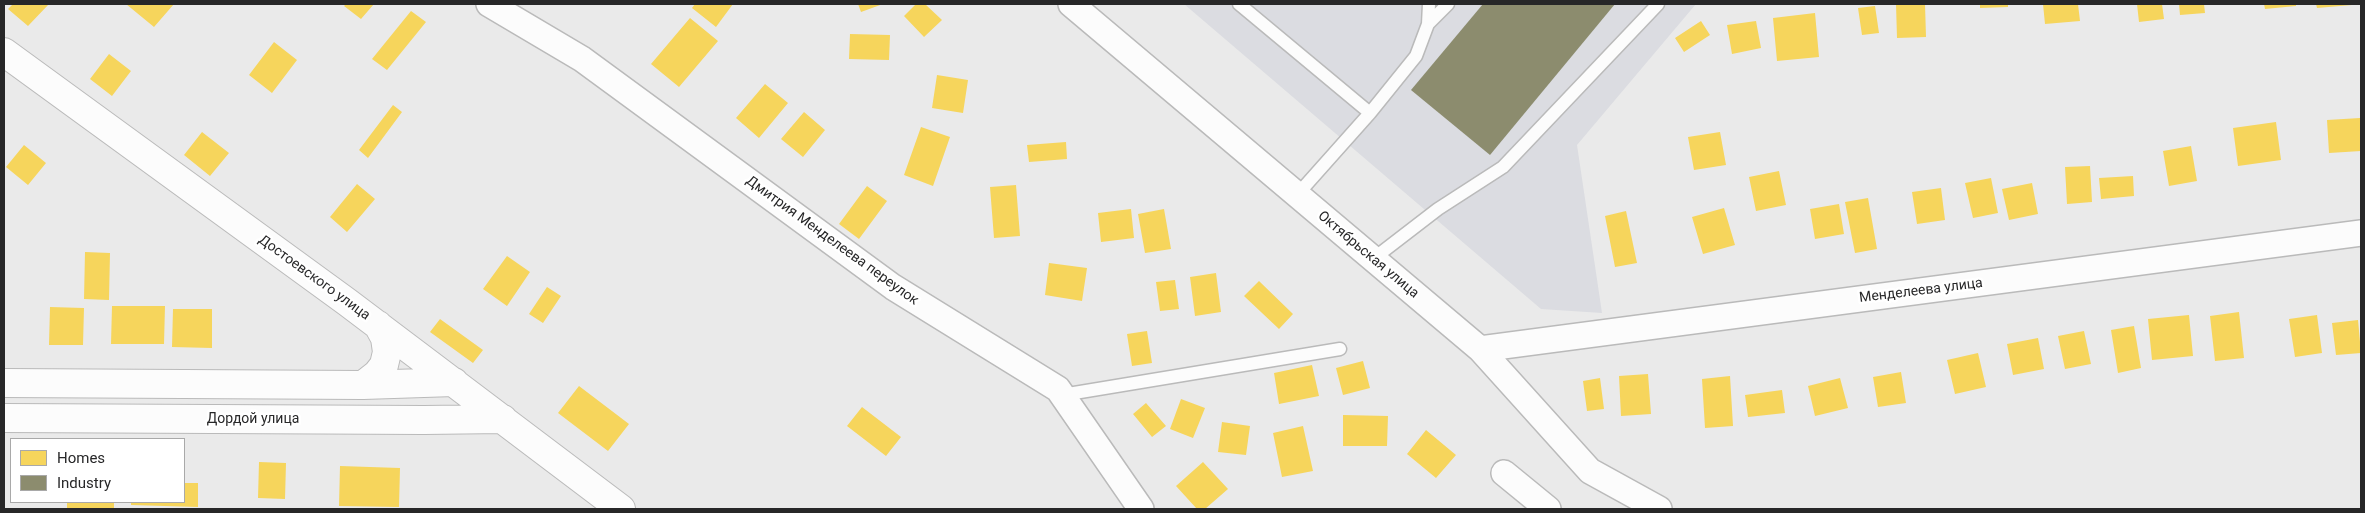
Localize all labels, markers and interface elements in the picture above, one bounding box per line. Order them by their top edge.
street label: Дмитрия Менделеева переулок [742,173,922,309]
street label: Октябрьская улица [1314,208,1422,302]
street label: Достоевского улица [255,232,373,324]
street label: Менделеева улица [1858,275,1984,307]
street label: Дордой улица [207,411,299,427]
legend [10,438,185,503]
text: Homes [57,449,105,467]
text: Industry [57,474,111,492]

